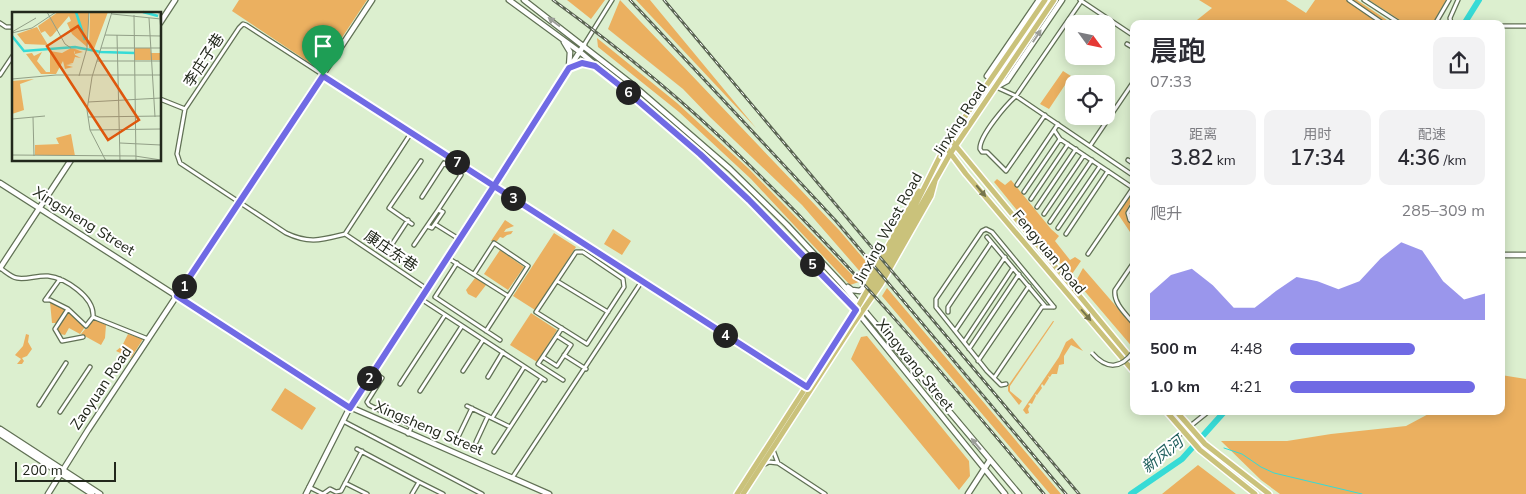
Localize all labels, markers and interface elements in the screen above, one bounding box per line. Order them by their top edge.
inset map [12,12,161,161]
north arrow [1065,15,1115,65]
map controls [1065,15,1115,125]
one-way arrow [547,17,561,27]
pin [302,25,344,76]
street label: 李庄子巷 [179,29,229,91]
one-way arrow [1032,29,1042,43]
icon: arrive [309,32,337,60]
text: 晨跑 [1150,33,1206,71]
button: share [1433,37,1485,89]
text: 07:33 [1150,71,1192,93]
button: locate [1065,75,1115,125]
street label: Jinxing Road [928,78,991,161]
pin: 6 [616,80,640,104]
text: 6 [624,83,633,102]
text: 距离 [1189,125,1217,144]
text: 用时 [1303,125,1331,144]
text: 配速 [1418,125,1446,144]
text: 3.82 [1170,144,1213,172]
text: 17:34 [1290,144,1345,172]
text: 4:36 [1397,144,1440,172]
pin: 7 [444,150,470,174]
text: km [1213,151,1236,170]
text: /km [1440,151,1466,170]
text: 7 [453,153,462,172]
street label: Jinxing West Road [849,169,927,288]
street label: Xingsheng Street [29,182,139,261]
one-way arrow [976,185,987,198]
pin: 3 [500,186,526,210]
text: 3 [509,189,518,208]
text: 285–309 m [1402,200,1485,222]
text: 爬升 [1150,203,1182,225]
street label: Fengyuan Road [1008,206,1090,298]
street label: 康庄东巷 [361,226,421,276]
pin: 5 [800,252,824,276]
text: 5 [808,255,817,274]
pin: 1 [172,274,196,298]
text: 1 [180,277,189,296]
one-way arrow [1081,309,1092,322]
street label: Xingwang Street [872,315,959,416]
pin: 4 [712,322,738,348]
text: 4 [721,326,730,345]
text: 500 m [1150,338,1197,360]
text: 4:48 [1230,338,1262,360]
street label: Zaoyuan Road [66,343,136,433]
pin: 2 [356,366,382,390]
text: 2 [365,369,374,388]
text: 1.0 km [1150,376,1200,398]
text: 4:21 [1230,376,1262,398]
street label: Xingsheng Street [372,396,487,460]
water label: 新凤河 [1137,429,1191,478]
one-way arrow [970,437,981,450]
scale bar [15,459,116,482]
text: 200 m [22,461,63,480]

